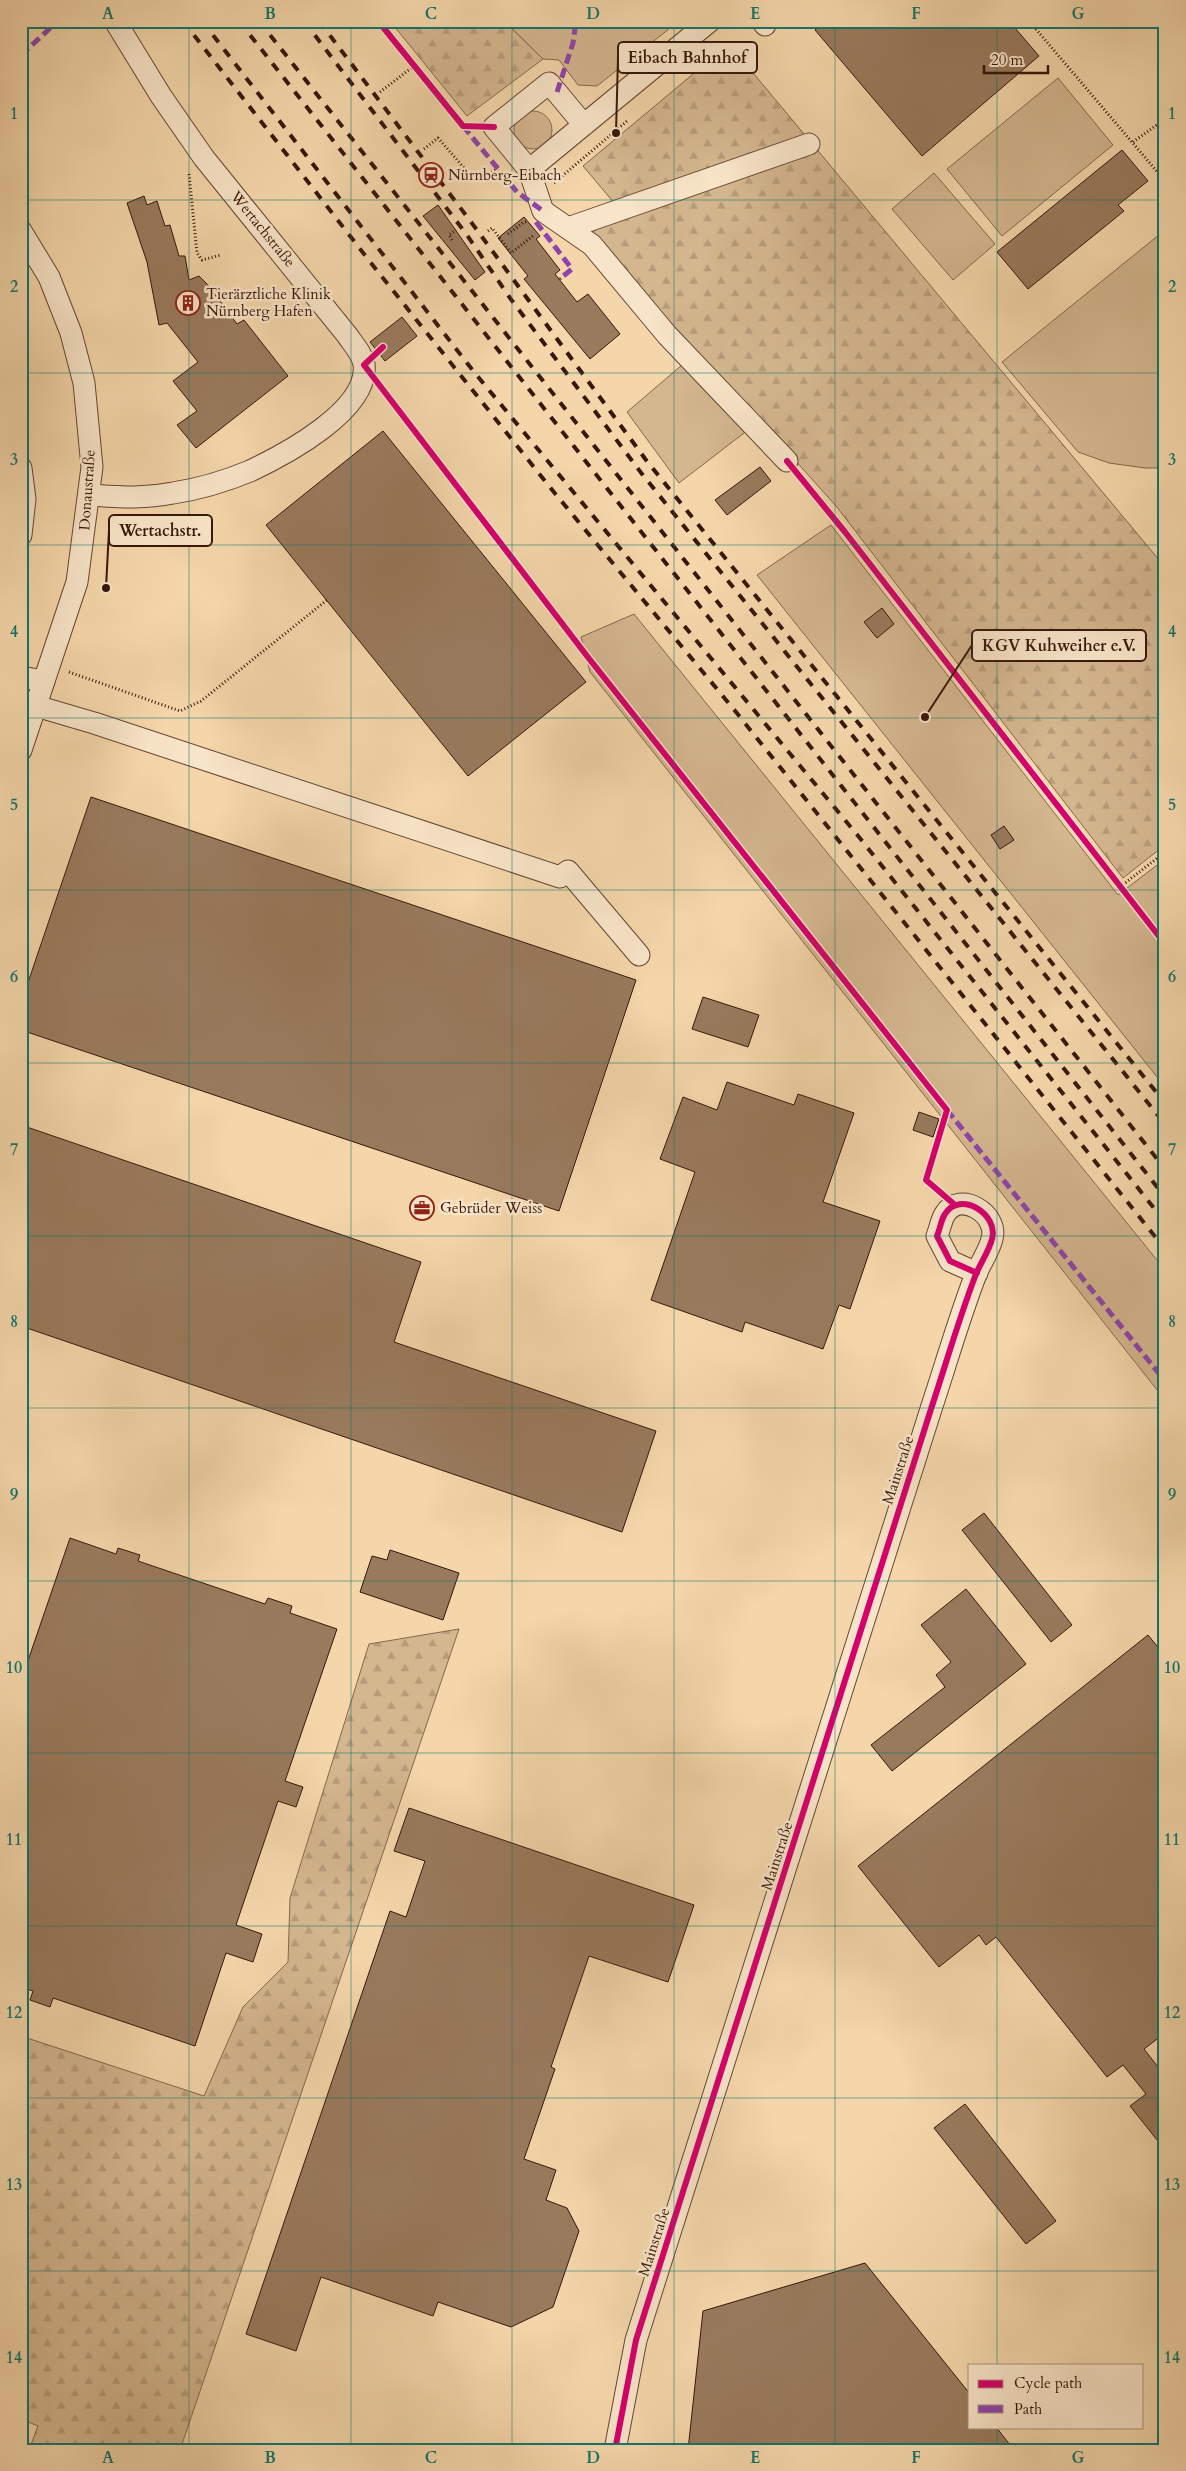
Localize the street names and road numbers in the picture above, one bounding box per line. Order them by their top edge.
street label: Wertachstraße [225,186,300,271]
street label: Donaustraße [74,449,100,531]
street label: Mainstraße [878,1433,919,1507]
street label: Mainstraße [757,1819,798,1893]
street label: Mainstraße [634,2205,675,2279]

